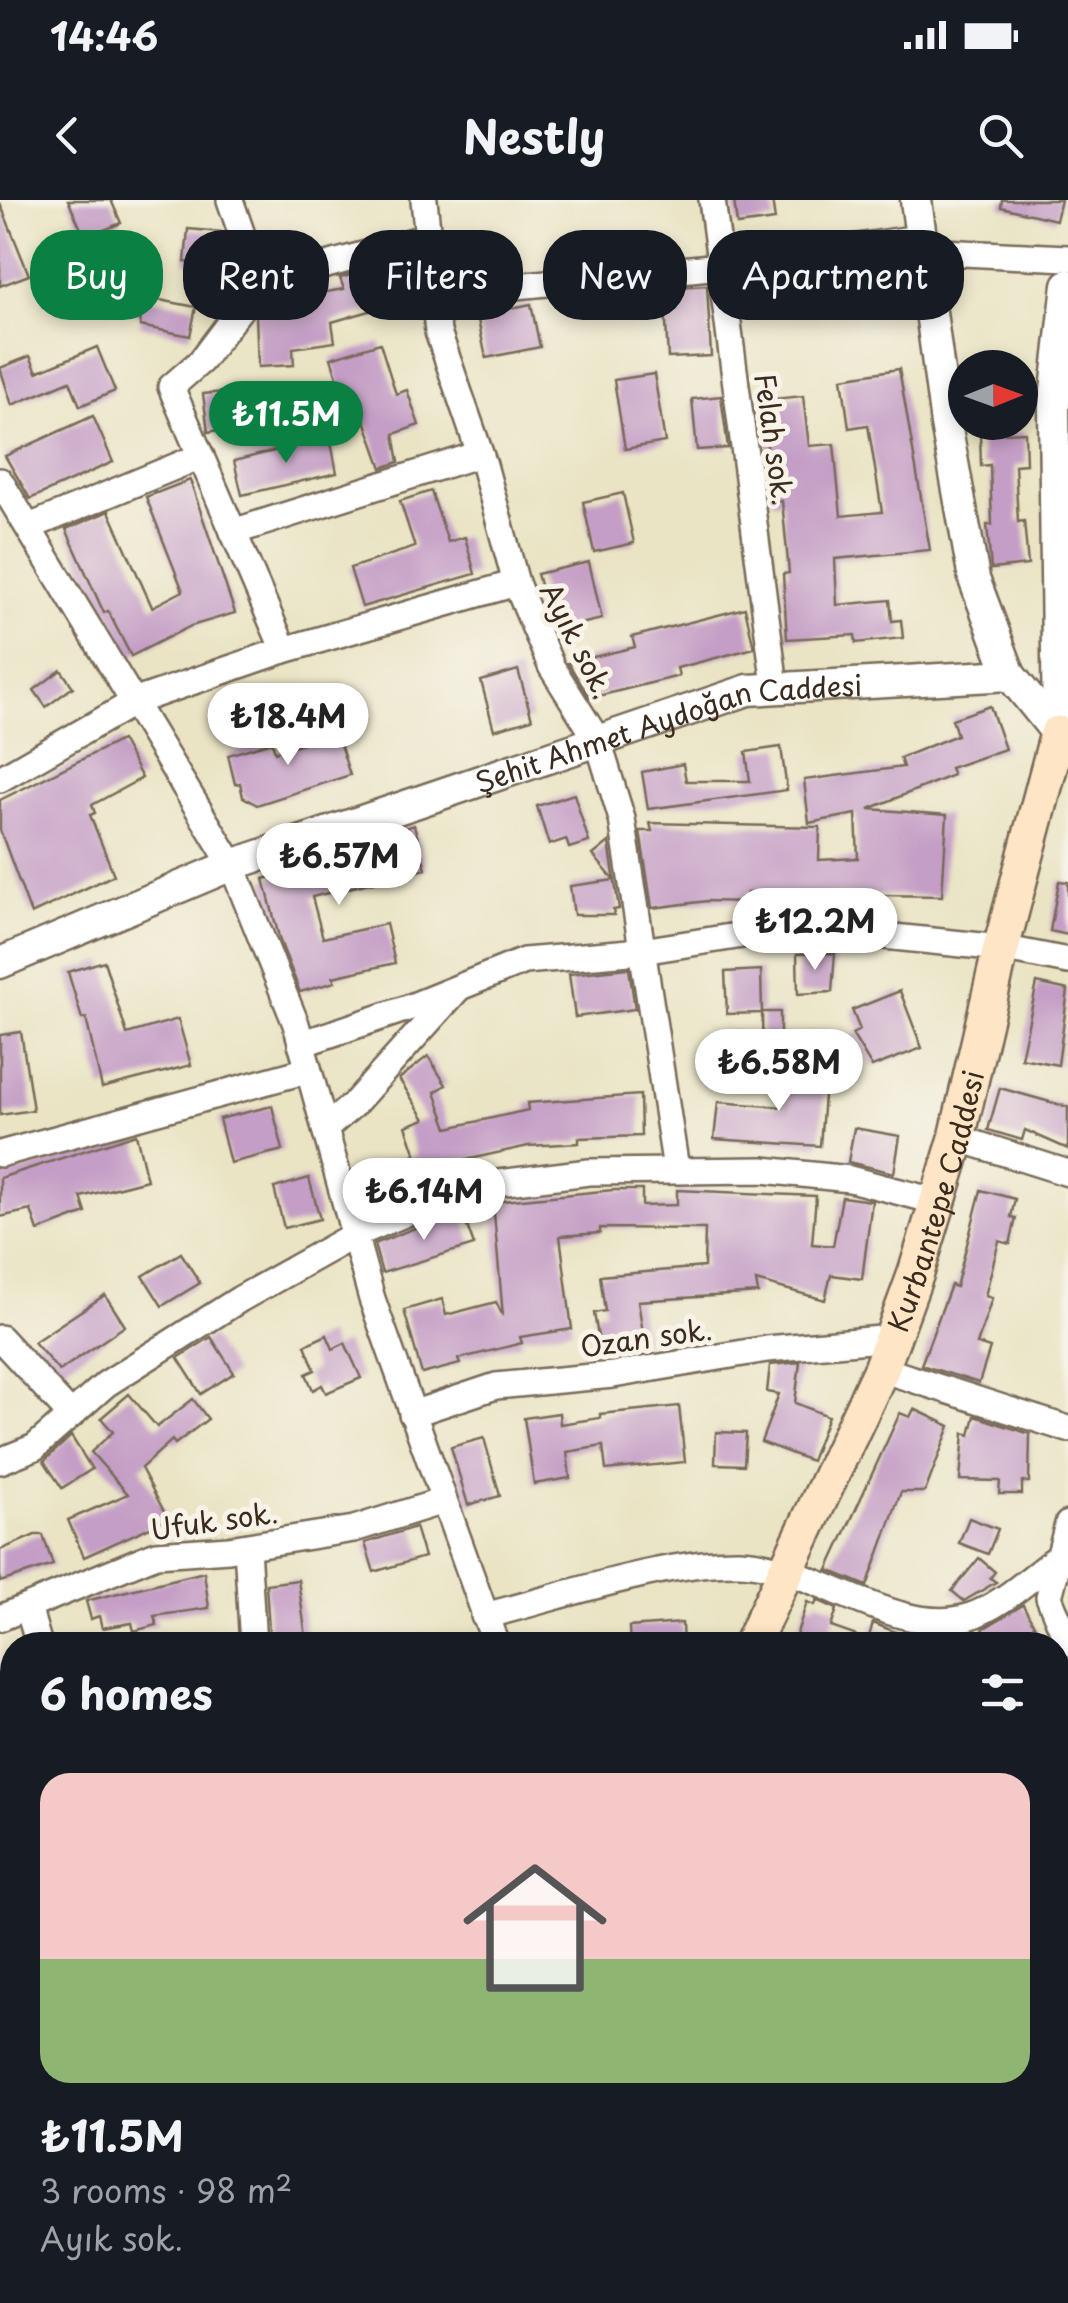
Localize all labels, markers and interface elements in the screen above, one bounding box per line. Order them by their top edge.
text: 14:46 [50,7,158,64]
text: Nestly [463,101,605,169]
icon: back [40,108,95,163]
icon: search [973,108,1028,163]
chip: Buy [30,230,163,320]
chip: Rent [183,230,329,320]
chip: Filters [349,230,523,320]
chip: New [543,230,687,320]
chip: Apartment [707,230,964,320]
north arrow [948,350,1038,440]
map controls [948,350,1038,440]
street label: Felah sok. [744,370,806,508]
pin: ₺11.5M [205,381,367,466]
text: ₺11.5M [231,389,341,437]
street label: Ayık sok. [530,574,626,706]
street label: Şehit Ahmet Aydoğan Caddesi [469,662,863,803]
pin: ₺18.4M [207,683,369,768]
text: ₺18.4M [230,691,346,739]
pin: ₺6.57M [258,823,420,908]
text: ₺6.57M [279,831,400,879]
pin: ₺12.2M [734,888,896,973]
text: ₺12.2M [754,896,876,944]
pin: ₺6.58M [698,1029,860,1114]
text: ₺6.58M [717,1037,841,1085]
street label: Kurbantepe Caddesi [875,1066,994,1337]
pin: ₺6.14M [343,1158,505,1243]
text: ₺6.14M [365,1166,483,1214]
street label: Ozan sok. [577,1306,715,1368]
street label: Ufuk sok. [148,1490,280,1550]
text: 6 homes [40,1661,213,1724]
icon: filters [975,1665,1030,1720]
icon: home [445,1838,625,2018]
text: ₺11.5M [40,2103,184,2166]
text: 3 rooms · 98 m² [40,2166,292,2214]
text: Ayık sok. [40,2214,183,2262]

